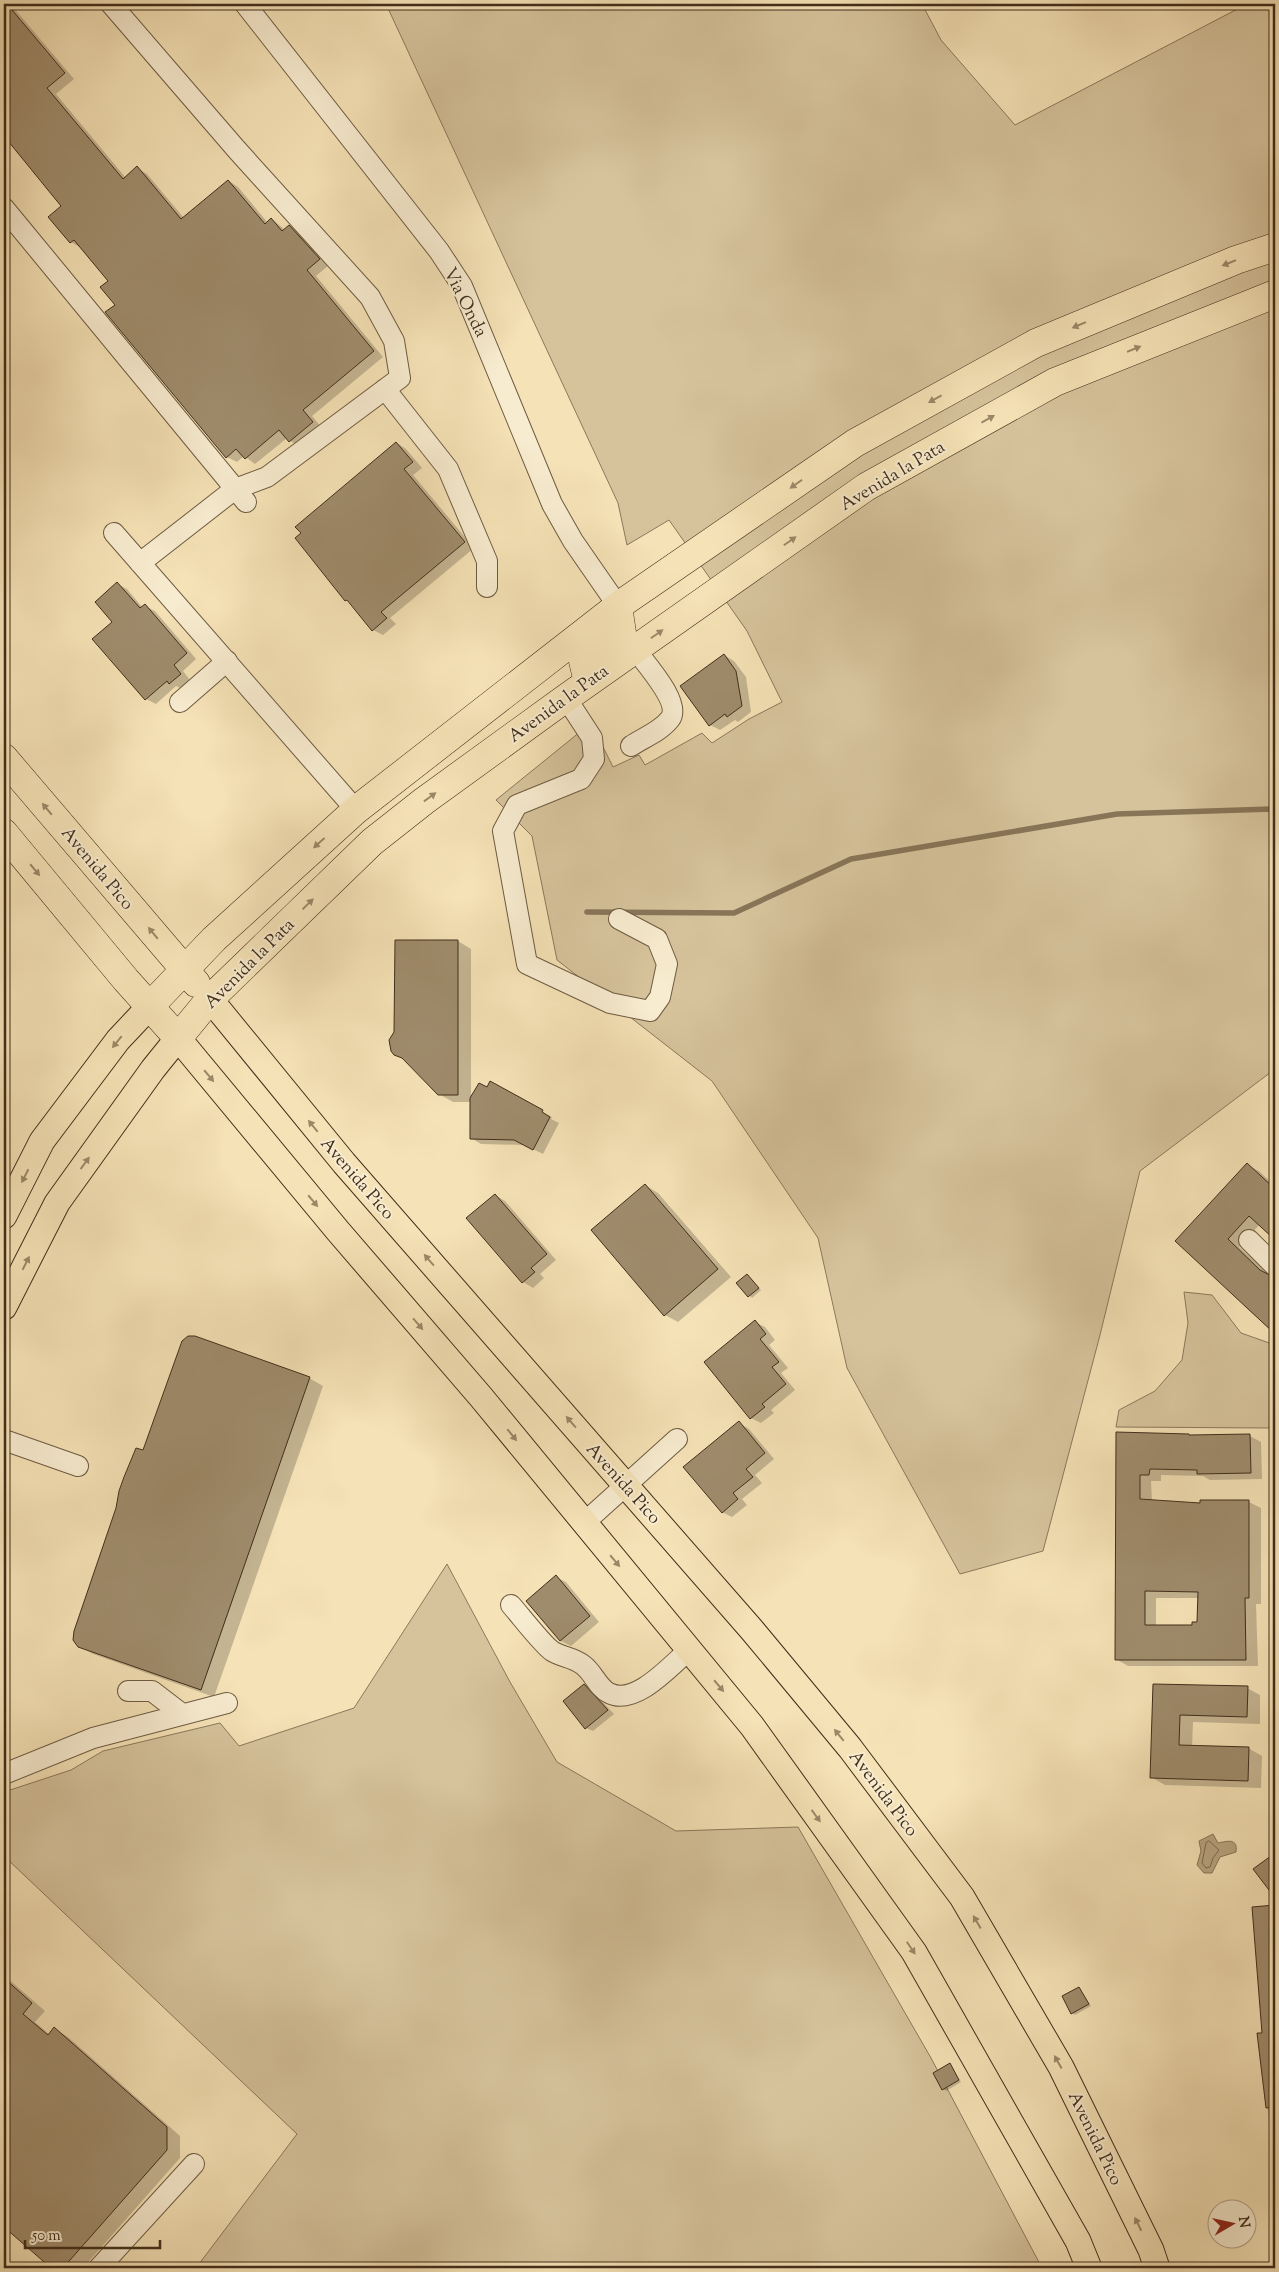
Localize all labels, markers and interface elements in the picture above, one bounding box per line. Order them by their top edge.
one-way arrow [1221,259,1236,267]
street label: Via Onda [436,264,493,342]
one-way arrow [1072,322,1086,330]
one-way arrow [1127,345,1142,352]
one-way arrow [928,395,941,404]
one-way arrow [981,415,995,423]
street label: Avenida la Pata [836,435,951,518]
one-way arrow [789,479,803,489]
one-way arrow [783,536,797,546]
one-way arrow [650,629,664,639]
street label: Avenida la Pata [504,659,615,750]
one-way arrow [423,791,436,802]
one-way arrow [42,802,53,815]
street label: Avenida Pico [54,822,139,917]
one-way arrow [314,837,326,849]
one-way arrow [29,864,41,876]
one-way arrow [302,898,314,910]
street label: Avenida la Pata [199,913,302,1016]
one-way arrow [147,926,158,939]
one-way arrow [111,1036,122,1049]
one-way arrow [204,1069,215,1082]
one-way arrow [307,1119,318,1132]
street label: Avenida Pico [313,1132,400,1226]
one-way arrow [80,1156,90,1170]
one-way arrow [21,1168,29,1183]
one-way arrow [307,1194,319,1206]
one-way arrow [424,1254,435,1266]
one-way arrow [22,1256,30,1271]
one-way arrow [413,1318,424,1331]
one-way arrow [565,1415,576,1428]
one-way arrow [506,1428,517,1441]
street label: Avenida Pico [579,1438,666,1531]
one-way arrow [609,1555,620,1567]
one-way arrow [713,1679,724,1692]
one-way arrow [833,1729,844,1742]
street label: Avenida Pico [841,1746,924,1843]
one-way arrow [811,1809,821,1823]
one-way arrow [972,1915,981,1928]
one-way arrow [906,1941,916,1955]
one-way arrow [1054,2055,1062,2070]
street label: Avenida Pico [1060,2087,1128,2190]
north arrow [1206,2200,1256,2250]
text: N [1232,2215,1254,2229]
one-way arrow [1134,2216,1142,2231]
scale bar [25,2217,160,2249]
text: 50 m [31,2226,61,2247]

